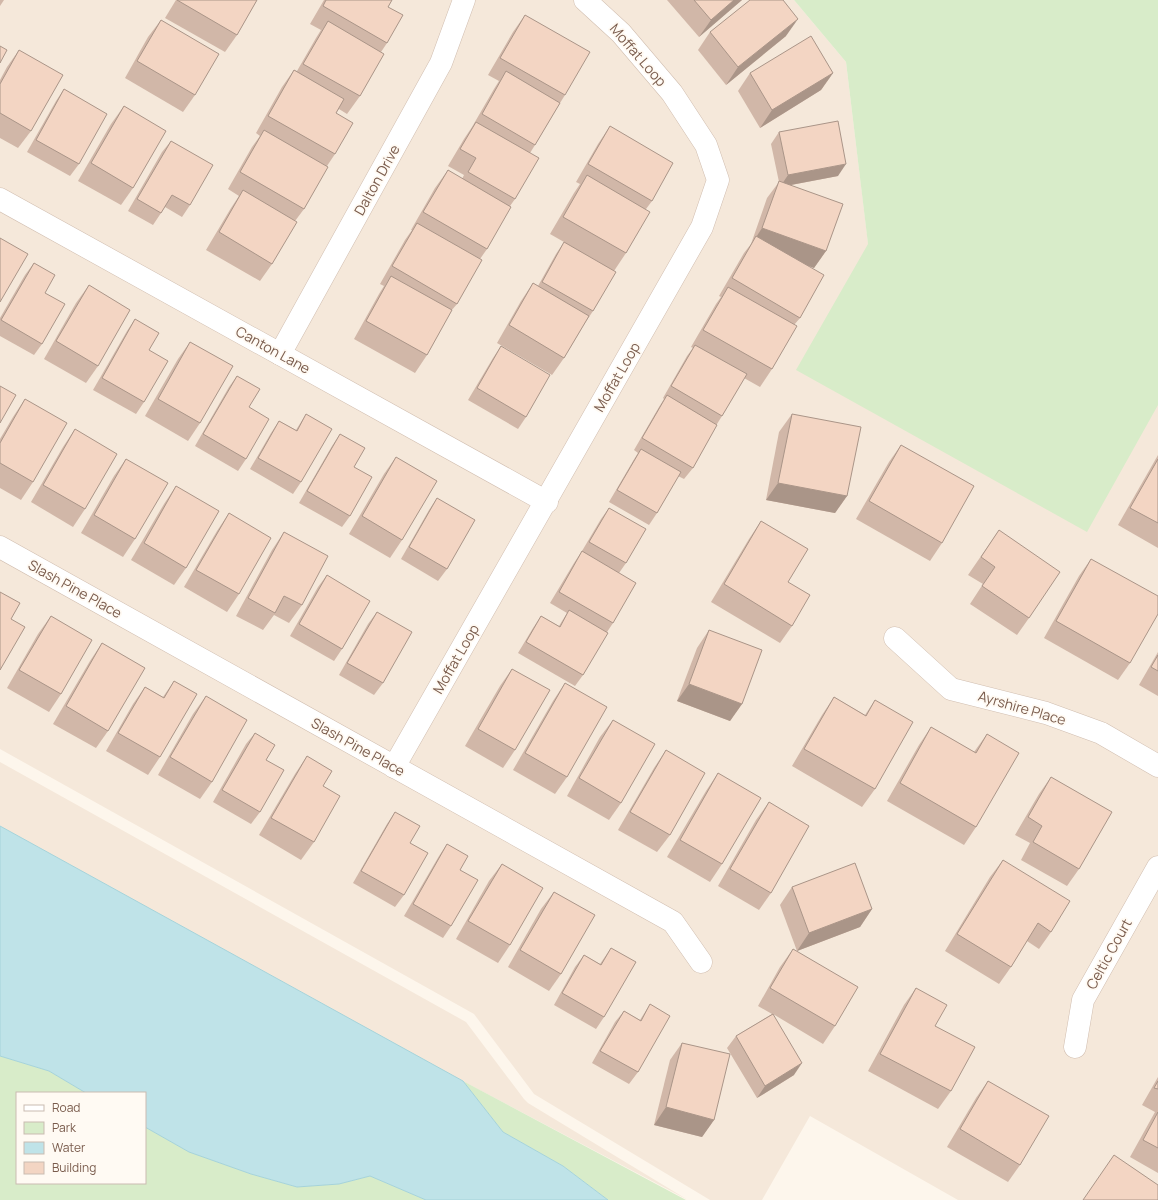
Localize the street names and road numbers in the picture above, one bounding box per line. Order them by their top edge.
street label: Moffat Loop [606,19,671,90]
street label: Dalton Drive [349,141,404,218]
street label: Canton Lane [233,321,314,378]
street label: Moffat Loop [589,339,644,415]
street label: Slash Pine Place [25,555,125,622]
street label: Moffat Loop [428,621,483,697]
street label: Ayrshire Place [976,686,1068,729]
street label: Slash Pine Place [308,713,408,780]
street label: Celtic Court [1081,915,1136,993]

